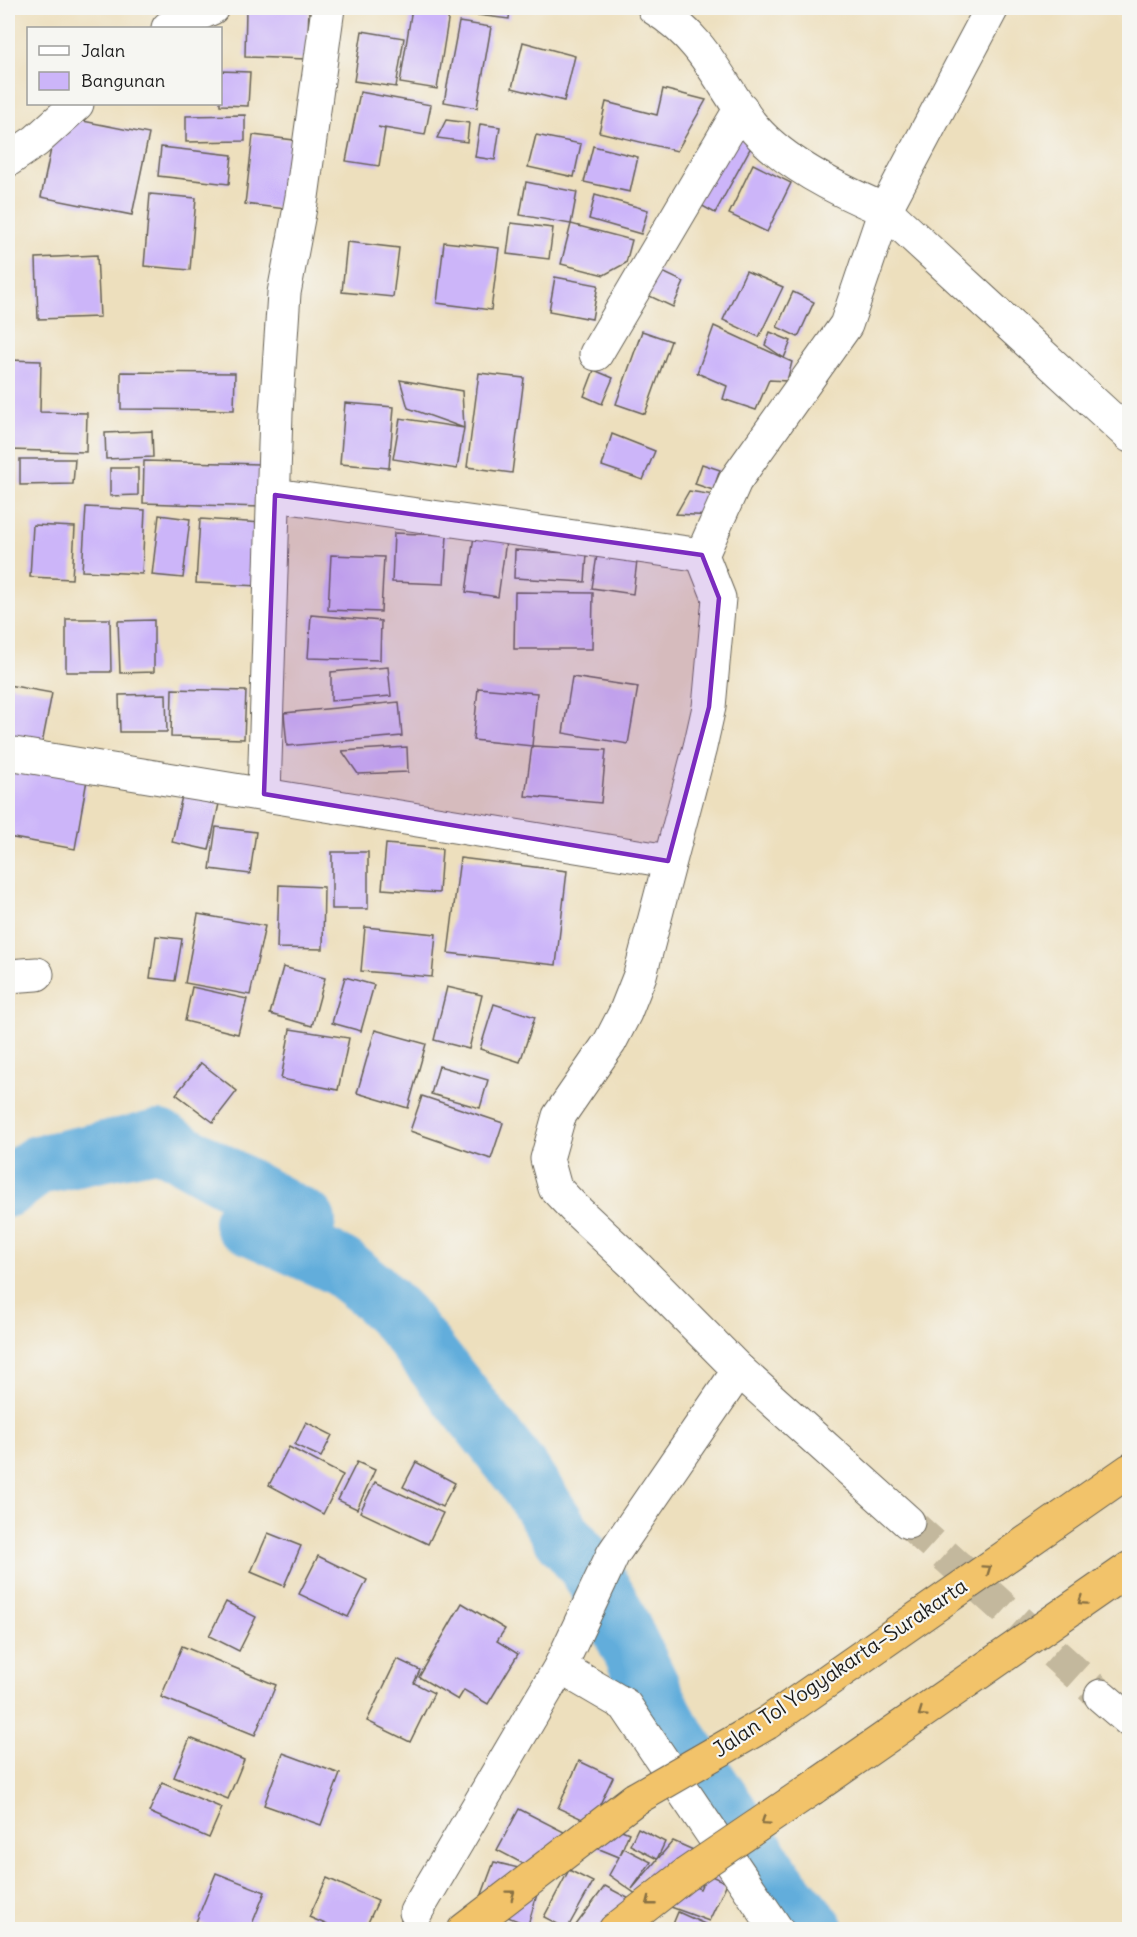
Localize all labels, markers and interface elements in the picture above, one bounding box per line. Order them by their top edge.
legend [27,27,222,105]
text: Jalan [81,39,125,62]
text: Bangunan [81,69,165,92]
one-way arrow [980,1565,991,1576]
street label: Jalan Tol Yogyakarta–Surakarta [707,1572,972,1763]
one-way arrow [1077,1594,1088,1605]
one-way arrow [917,1706,928,1717]
one-way arrow [761,1814,772,1825]
one-way arrow [504,1890,515,1901]
one-way arrow [646,1895,657,1906]

